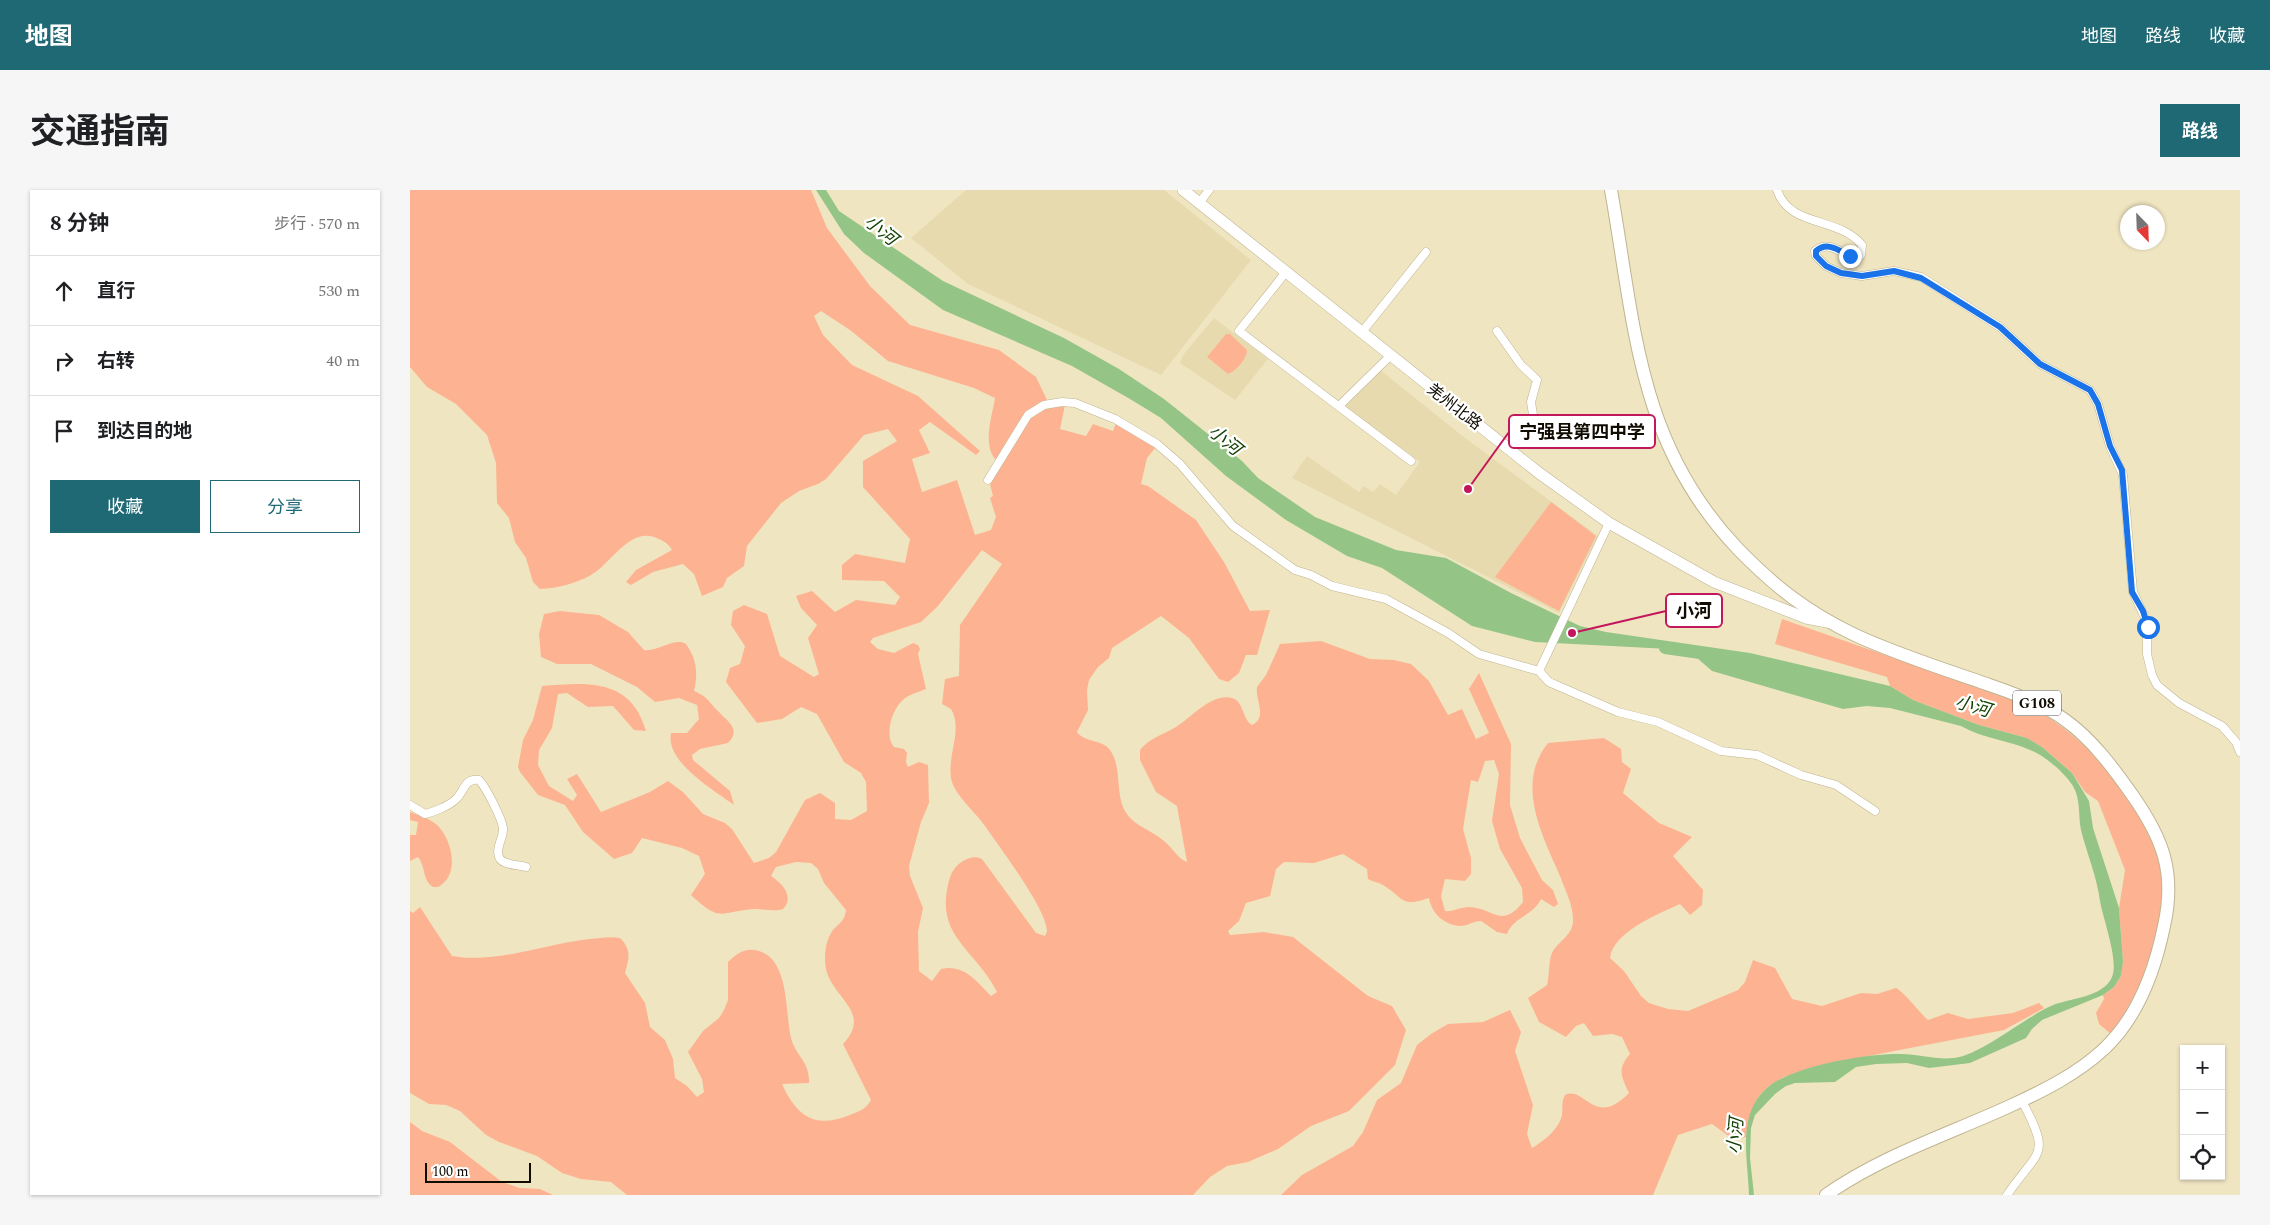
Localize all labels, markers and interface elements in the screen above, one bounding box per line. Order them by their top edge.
text: 地图 [25,19,73,55]
text: 地图 [2081,23,2117,50]
text: 路线 [2145,23,2181,50]
text: 收藏 [2209,23,2245,50]
button: 路线 [2160,104,2240,157]
text: 交通指南 [30,106,170,159]
north arrow [2120,205,2165,250]
text: 8 分钟 [50,208,109,240]
water label: 小河 [858,209,906,254]
text: 步行 · 570 m [274,212,360,236]
route end [1839,245,1862,268]
icon: ahead [50,277,78,305]
text: 直行 [97,277,135,306]
text: 530 m [318,279,360,303]
icon: right [50,347,78,375]
text: 右转 [97,347,135,376]
text: 40 m [326,349,360,373]
street label: 羌州北路 [1422,378,1487,436]
callout: 宁强县第四中学 [1509,415,1655,448]
icon: arrive [50,417,78,445]
text: 到达目的地 [97,417,192,446]
water label: 小河 [1202,419,1250,464]
text: 宁强县第四中学 [1519,419,1645,446]
button: 收藏 [50,480,200,533]
button: 分享 [210,480,360,533]
callout: 小河 [1666,594,1722,627]
text: 小河 [1676,598,1712,625]
route start [2137,616,2160,639]
water label: 小河 [1952,689,1997,725]
road number: G108 [2013,690,2061,716]
map controls [2180,1045,2225,1180]
button: + [2180,1045,2225,1090]
button: − [2180,1090,2225,1135]
water label: 小河 [1720,1114,1751,1155]
button: locate [2180,1135,2225,1180]
scale bar [425,1160,531,1183]
text: 100 m [432,1161,469,1182]

